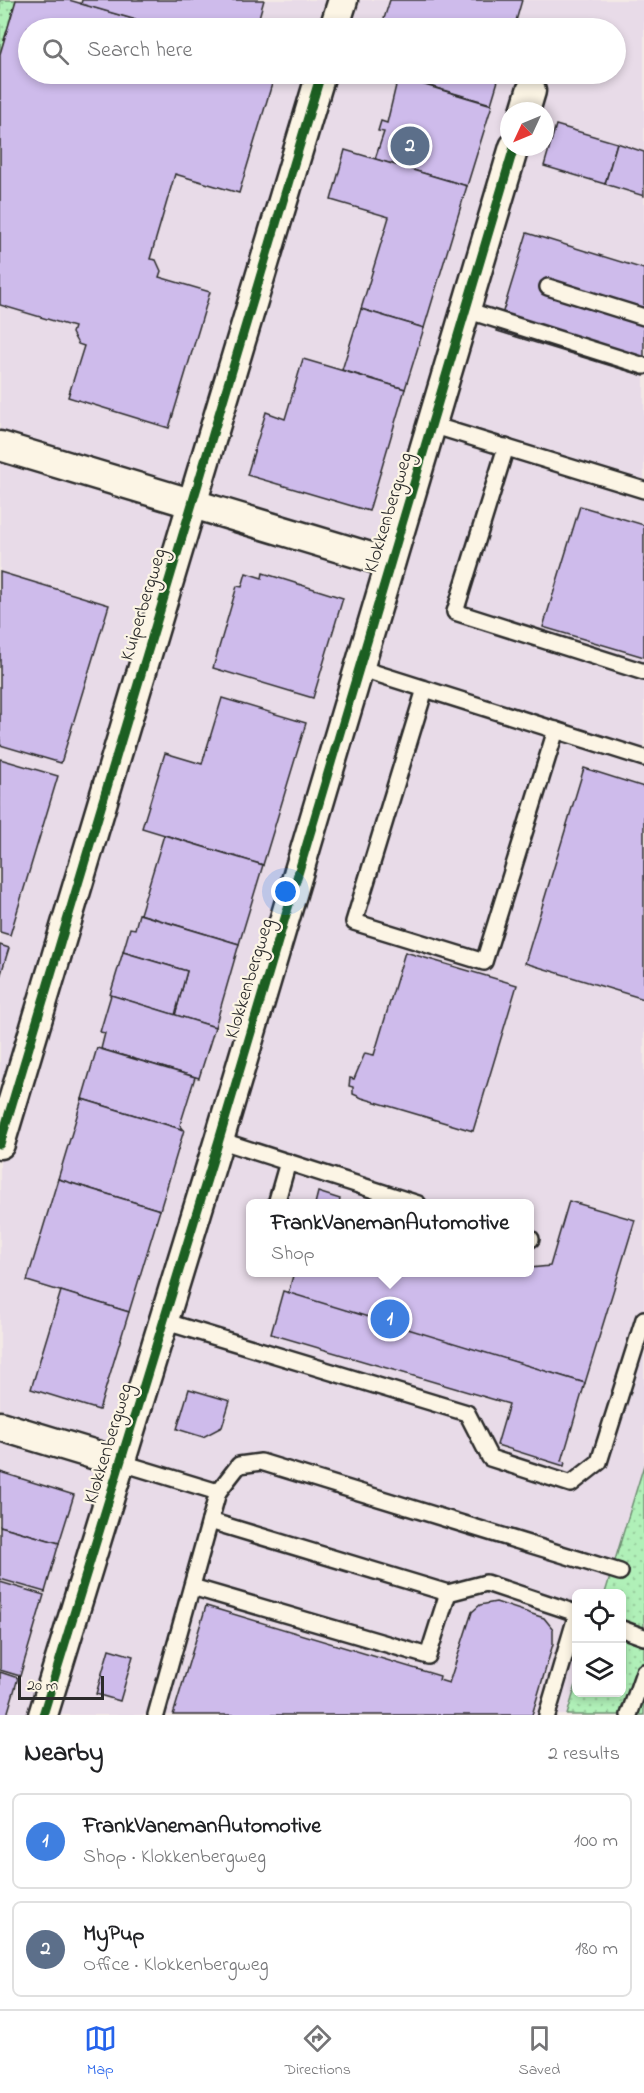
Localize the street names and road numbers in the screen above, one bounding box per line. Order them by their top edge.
street label: Klokkenbergweg [357,449,422,577]
street label: Kuiperbergweg [113,545,176,665]
street label: Klokkenbergweg [218,915,283,1043]
street label: Klokkenbergweg [77,1380,142,1508]

